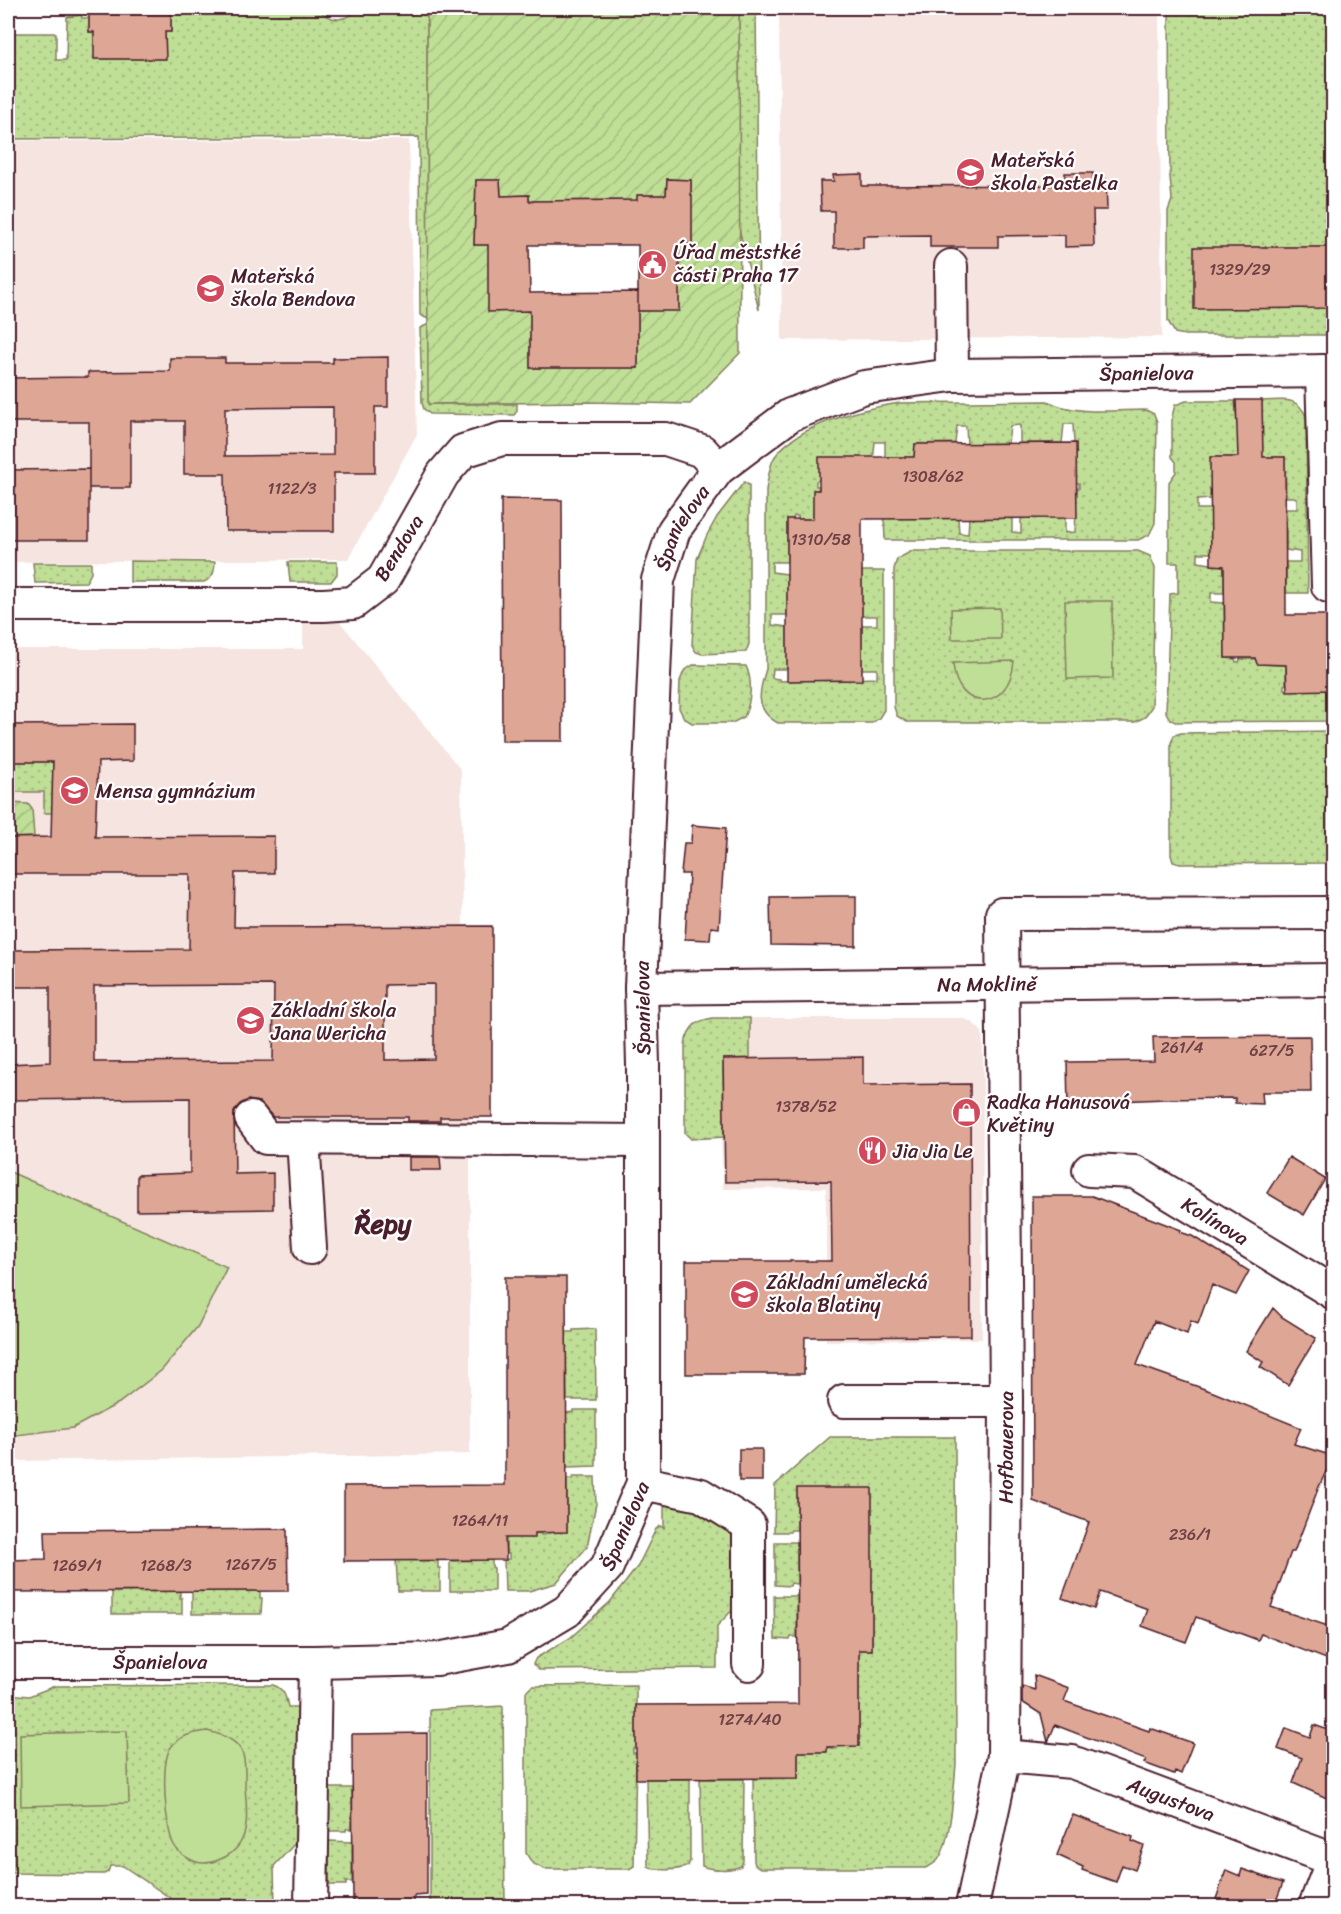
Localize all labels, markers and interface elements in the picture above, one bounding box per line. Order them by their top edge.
place label: Mateřská škola Pastelka [990,143,1119,201]
school or university icon: Mateřská škola Pastelka [954,156,986,188]
place label: Úřad měststké části Praha 17 [673,235,801,293]
public building icon: Úřad měststké části Praha 17 [636,248,668,280]
house number: 1329/29 [1209,255,1271,284]
place label: Mateřská škola Bendova [230,259,356,317]
school or university icon: Mateřská škola Bendova [194,272,226,304]
street label: Španielova [1099,355,1195,391]
house number: 1308/62 [902,462,964,491]
house number: 1122/3 [268,474,317,503]
street label: Španielova [645,476,720,575]
street label: Bendova [365,507,433,589]
house number: 1310/58 [791,525,851,554]
place label: Mensa gymnázium [96,774,256,809]
school or university icon: Mensa gymnázium [59,775,91,807]
street label: Španielova [625,960,661,1055]
street label: Na Moklině [937,966,1039,1002]
place label: Základní škola Jana Wericha [270,993,397,1051]
school or university icon: Základní škola Jana Wericha [234,1005,266,1037]
house number: 261/4 [1160,1033,1204,1062]
house number: 627/5 [1249,1036,1295,1065]
place label: Radka Hanusová Květiny [987,1085,1130,1143]
house number: 1378/52 [775,1092,837,1121]
shop icon: Radka Hanusová Květiny [950,1097,982,1129]
place label: Jia Jia Le [892,1134,973,1169]
restaurant icon: Jia Jia Le [856,1135,888,1167]
street label: Kolínova [1175,1187,1256,1255]
district label: Řepy [354,1201,412,1247]
place label: Základní umělecká škola Blatiny [765,1265,928,1323]
school or university icon: Základní umělecká škola Blatiny [729,1278,761,1310]
street label: Hofbauerova [988,1391,1024,1504]
street label: Španielova [590,1475,660,1576]
house number: 1264/11 [452,1506,509,1535]
house number: 236/1 [1169,1520,1211,1549]
house number: 1267/5 [225,1550,277,1579]
house number: 1269/1 [52,1551,102,1580]
house number: 1268/3 [140,1551,192,1580]
street label: Španielova [113,1645,208,1680]
house number: 1274/40 [718,1705,782,1734]
street label: Augustova [1121,1766,1220,1831]

